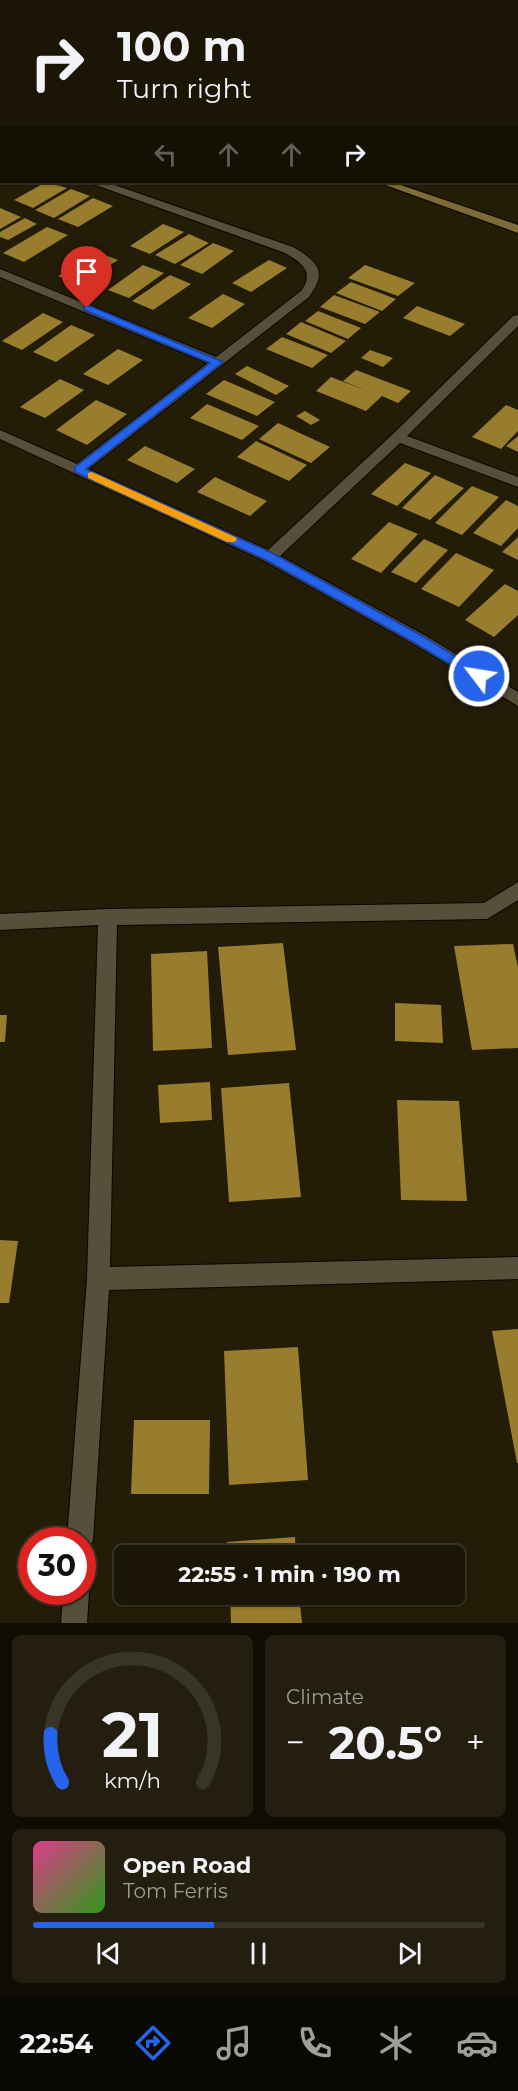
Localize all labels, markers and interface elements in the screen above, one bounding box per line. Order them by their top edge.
text: 100 m [117,20,246,72]
icon: right [18,24,96,102]
text: Turn right [117,72,252,105]
icon: left [149,138,182,171]
icon: ahead [212,138,245,171]
icon: ahead [275,138,308,171]
icon: right [338,138,371,171]
pin [61,246,112,308]
icon: arrive [70,255,103,288]
position arrow [447,644,511,708]
speed limit sign: 30 [18,1527,96,1605]
text: 22:55 · 1 min · 190 m [178,1561,401,1588]
text: Climate [286,1685,364,1709]
text: 21 [102,1697,163,1773]
text: 20.5° [329,1715,442,1770]
text: − [286,1722,305,1762]
text: + [466,1722,485,1762]
text: km/h [104,1767,161,1793]
text: Open Road [123,1852,251,1879]
text: Tom Ferris [123,1879,228,1903]
icon: previous [92,1937,125,1970]
icon: pause [242,1937,275,1970]
icon: next [393,1937,426,1970]
icon: directions [132,2022,174,2064]
icon: music [213,2022,255,2064]
icon: phone [294,2022,336,2064]
icon: climate [375,2022,417,2064]
icon: car [456,2022,498,2064]
text: 22:54 [20,2027,93,2060]

